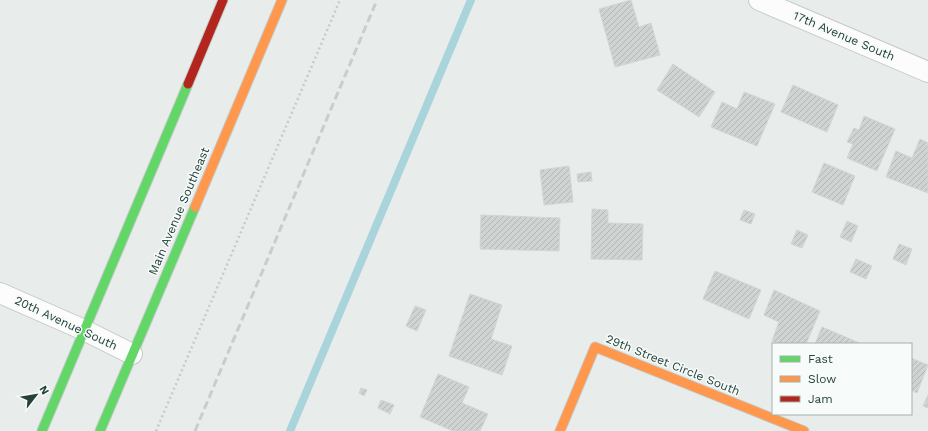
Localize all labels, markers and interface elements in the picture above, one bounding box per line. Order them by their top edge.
street label: 17th Avenue South [791,8,897,64]
street label: Main Avenue Southeast [146,145,212,277]
street label: 20th Avenue South [12,293,120,353]
street label: 29th Street Circle South [604,332,742,398]
legend [772,343,912,415]
text: Fast [808,352,833,366]
text: Slow [808,372,836,386]
north arrow [16,375,56,415]
text: N [36,383,52,397]
text: Jam [808,392,833,406]

